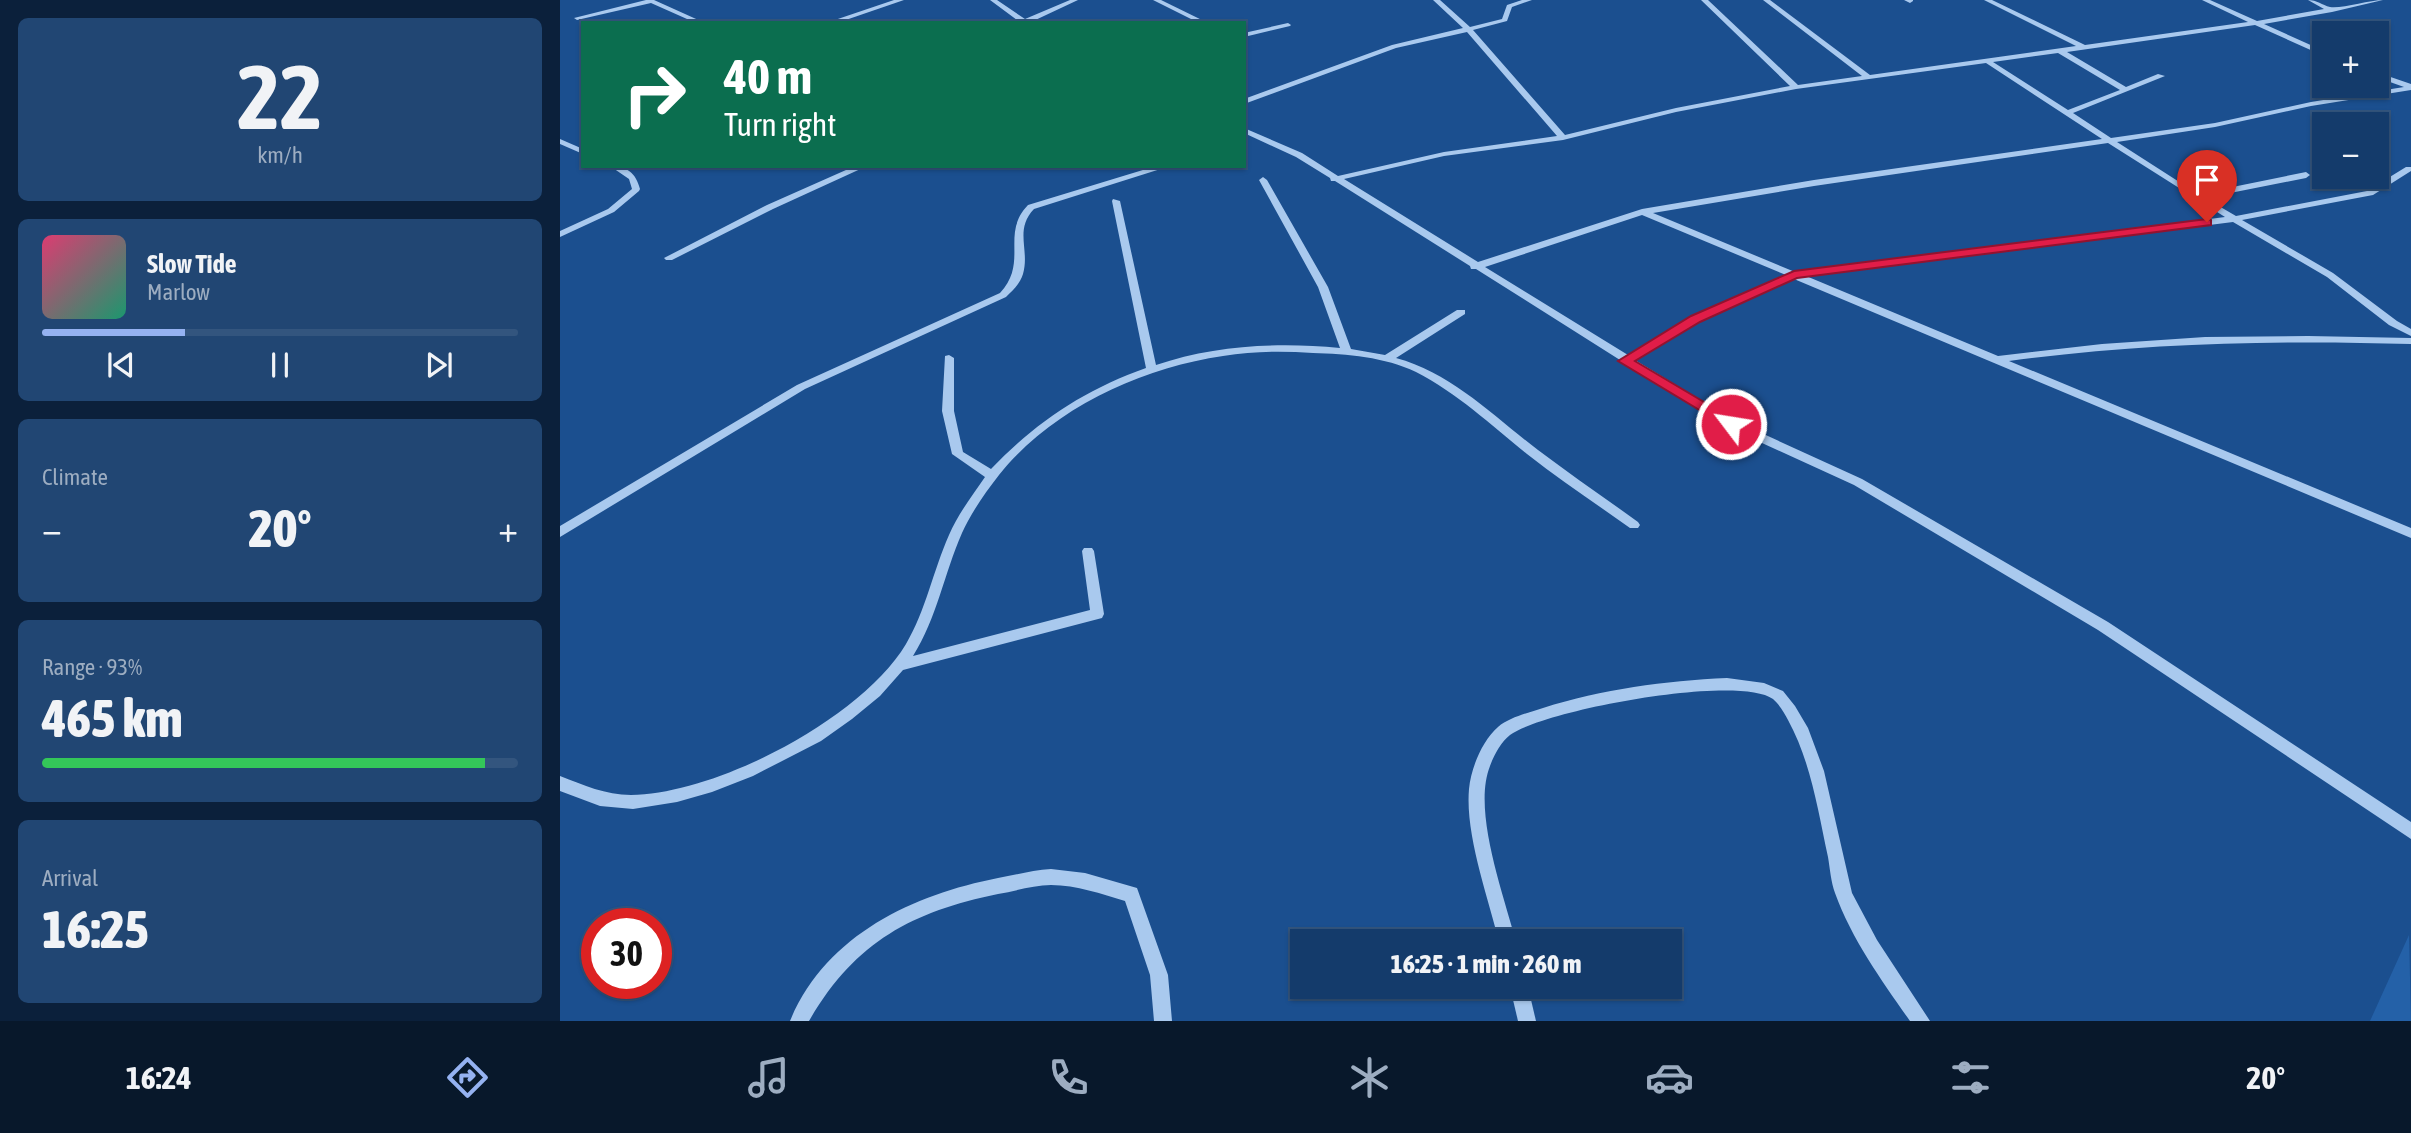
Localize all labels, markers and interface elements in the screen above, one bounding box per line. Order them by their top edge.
map controls [2312,21,2389,189]
button: + [2312,21,2389,98]
text: 22 [237,44,323,148]
text: 40 m [724,48,812,104]
icon: right [609,49,700,140]
text: Turn right [724,106,837,143]
button: − [2312,112,2389,189]
text: km/h [257,142,303,168]
pin [2177,150,2237,222]
icon: arrive [2188,161,2226,199]
text: Slow Tide [147,249,237,279]
text: Marlow [147,279,210,305]
icon: previous [102,346,140,384]
icon: pause [261,346,299,384]
icon: next [420,346,458,384]
position arrow [1694,387,1768,461]
text: Climate [42,464,108,490]
text: 20° [248,498,312,558]
text: − [42,507,62,550]
text: + [498,507,518,550]
text: Range · 93% [42,654,142,680]
text: 465 km [42,688,183,748]
text: Arrival [42,865,98,891]
text: 16:25 [42,899,149,959]
speed limit sign: 30 [581,908,672,999]
text: 16:25 · 1 min · 260 m [1391,949,1581,979]
icon: directions [443,1053,492,1102]
icon: music [744,1053,793,1102]
icon: phone [1044,1053,1093,1102]
icon: climate [1345,1053,1394,1102]
icon: car [1645,1053,1694,1102]
icon: filters [1946,1053,1995,1102]
text: 16:24 [126,1059,192,1096]
text: 20° [2246,1059,2285,1096]

